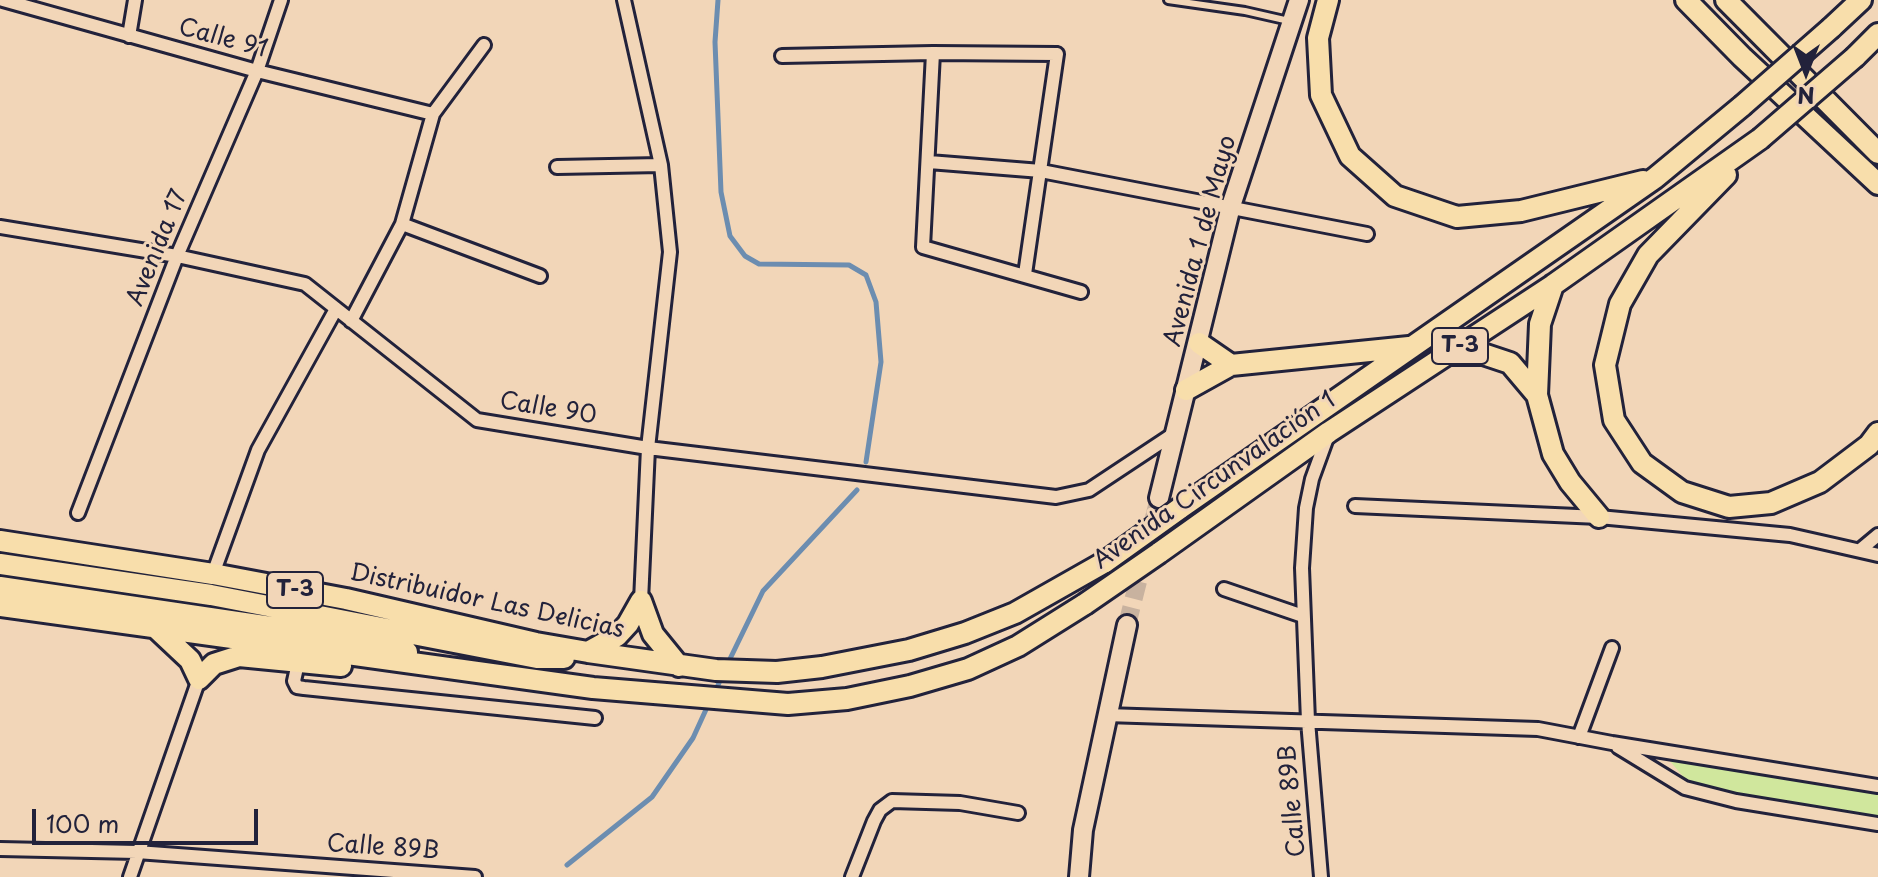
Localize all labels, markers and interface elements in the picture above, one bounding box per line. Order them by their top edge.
street label: Calle 91 [175,13,271,65]
north arrow [1766,32,1846,112]
text: N [1797,80,1815,113]
street label: Avenida 1 de Mayo [1159,132,1243,350]
street label: Avenida 17 [122,186,194,310]
road number: T-3 [1432,328,1488,364]
street label: Avenida Circunvalación 1 [1088,386,1342,576]
street label: Calle 90 [497,387,599,431]
street label: Distribuidor Las Delicias [347,559,627,645]
road number: T-3 [267,572,323,608]
street label: Calle 89B [1274,744,1312,858]
scale bar [36,793,262,843]
text: 100 m [46,805,119,841]
street label: Calle 89B [326,830,440,866]

